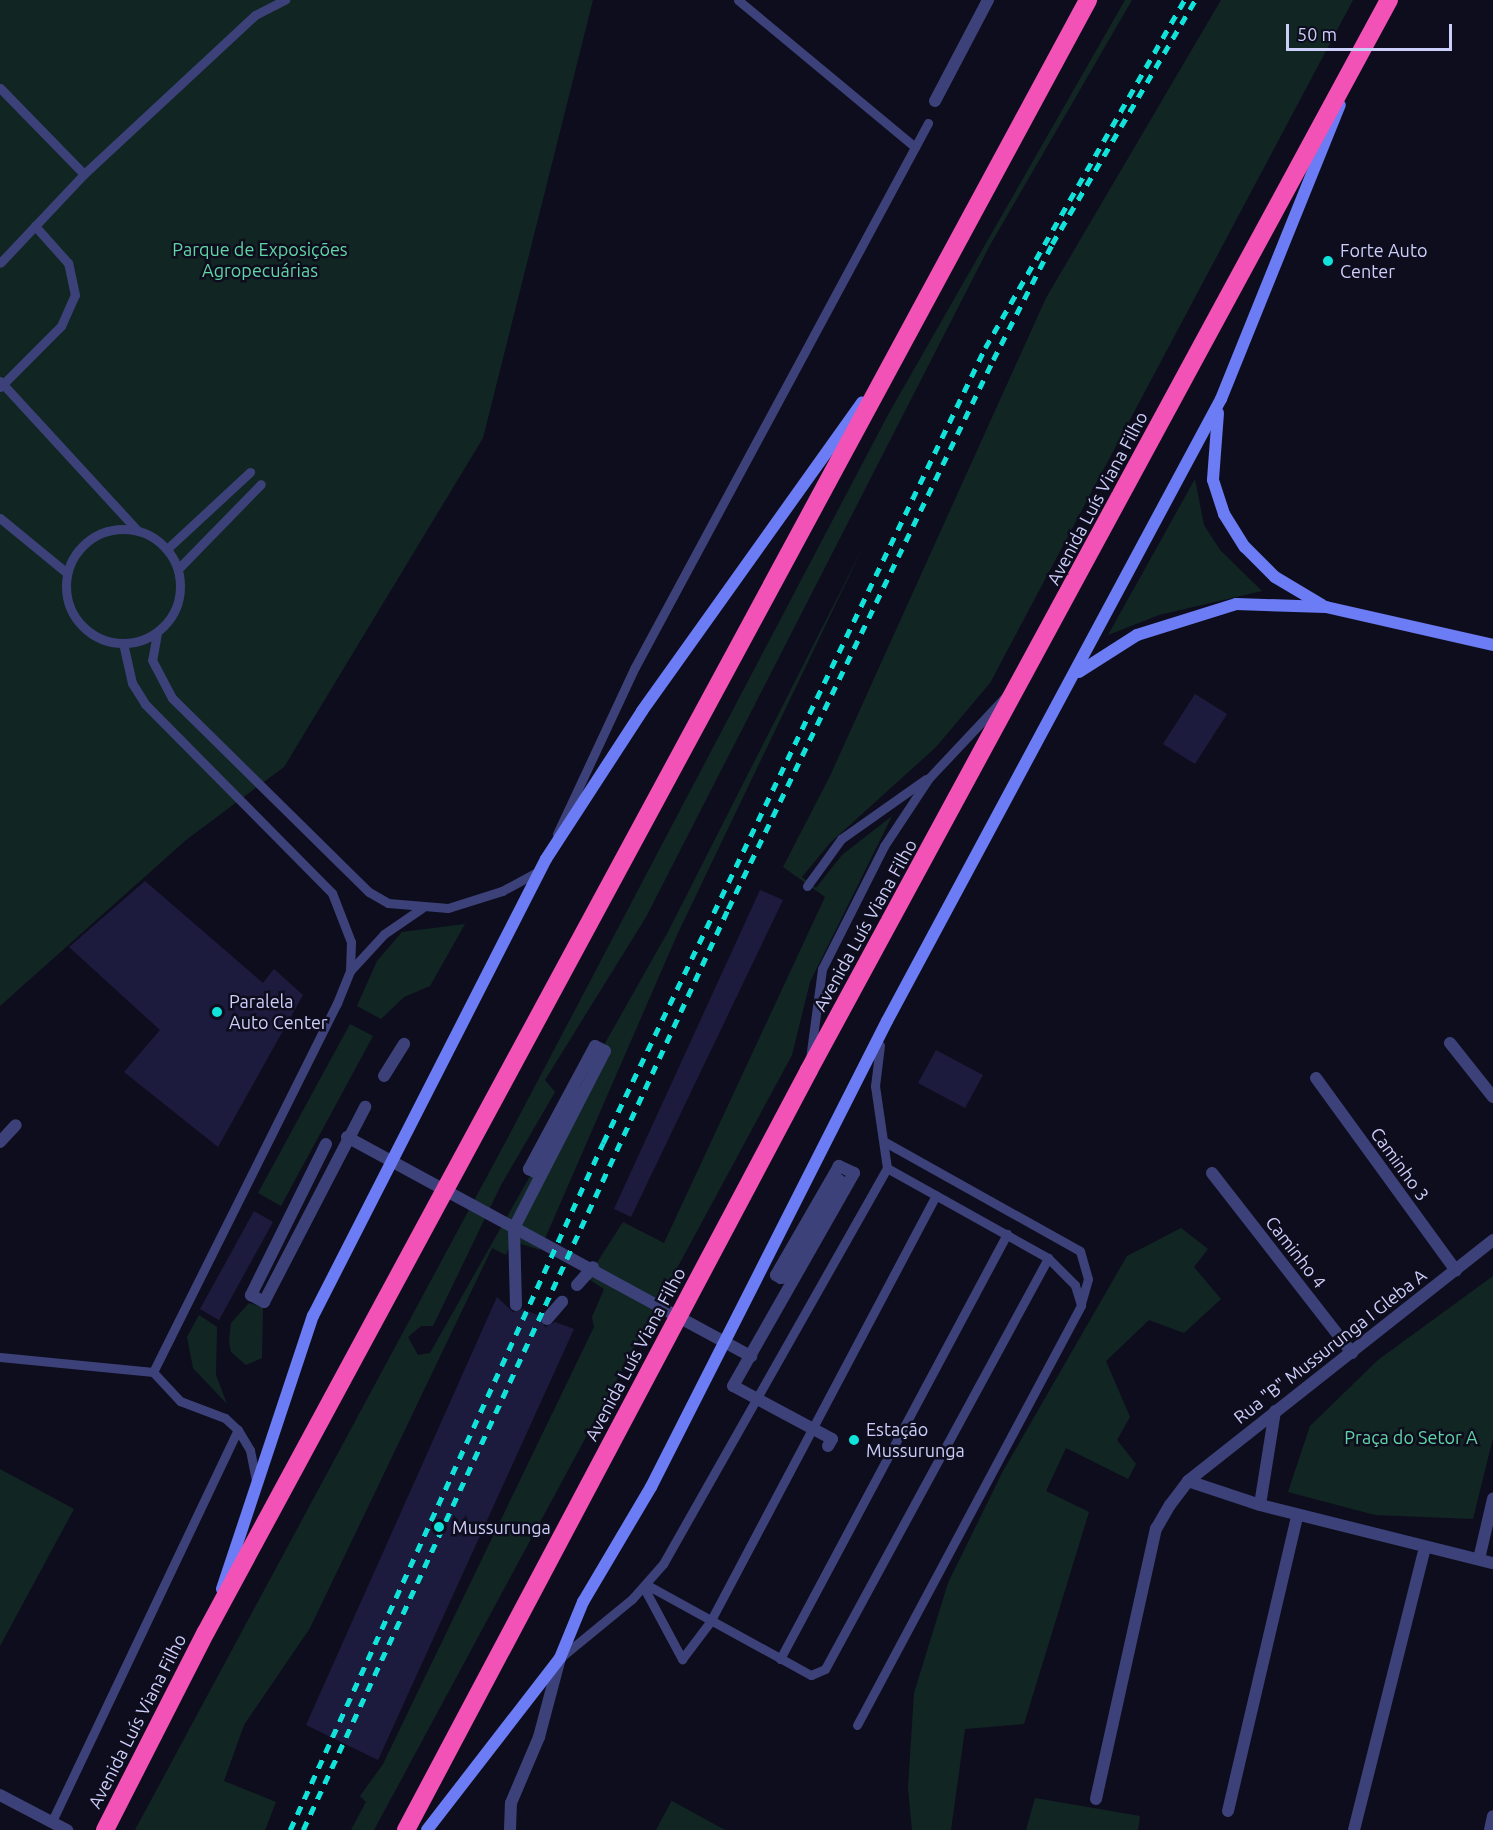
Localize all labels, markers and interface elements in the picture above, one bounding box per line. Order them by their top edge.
scale bar [1289,12,1456,50]
text: 50 m [1297,24,1337,44]
park label: Parque de Exposições Agropecuárias [172,239,348,282]
place label: Forte Auto Center [1340,240,1427,282]
marker: Forte Auto Center [1321,254,1335,268]
street label: Avenida Luís Viana Filho [1042,408,1152,588]
street label: Avenida Luís Viana Filho [809,835,921,1015]
place label: Paralela Auto Center [229,991,328,1034]
marker: Paralela Auto Center [210,1005,224,1019]
street label: Caminho 3 [1366,1123,1434,1205]
street label: Caminho 4 [1261,1212,1331,1292]
street label: Avenida Luís Viana Filho [580,1264,690,1444]
street label: Rua "B" Mussurunga I Gleba A [1229,1264,1431,1428]
place label: Estação Mussurunga [866,1419,965,1462]
park label: Praça do Setor A [1344,1426,1478,1448]
marker: Estação Mussurunga [847,1433,861,1447]
place label: Mussurunga [452,1516,551,1538]
marker: Mussurunga [430,1518,448,1536]
street label: Avenida Luís Viana Filho [84,1630,190,1812]

